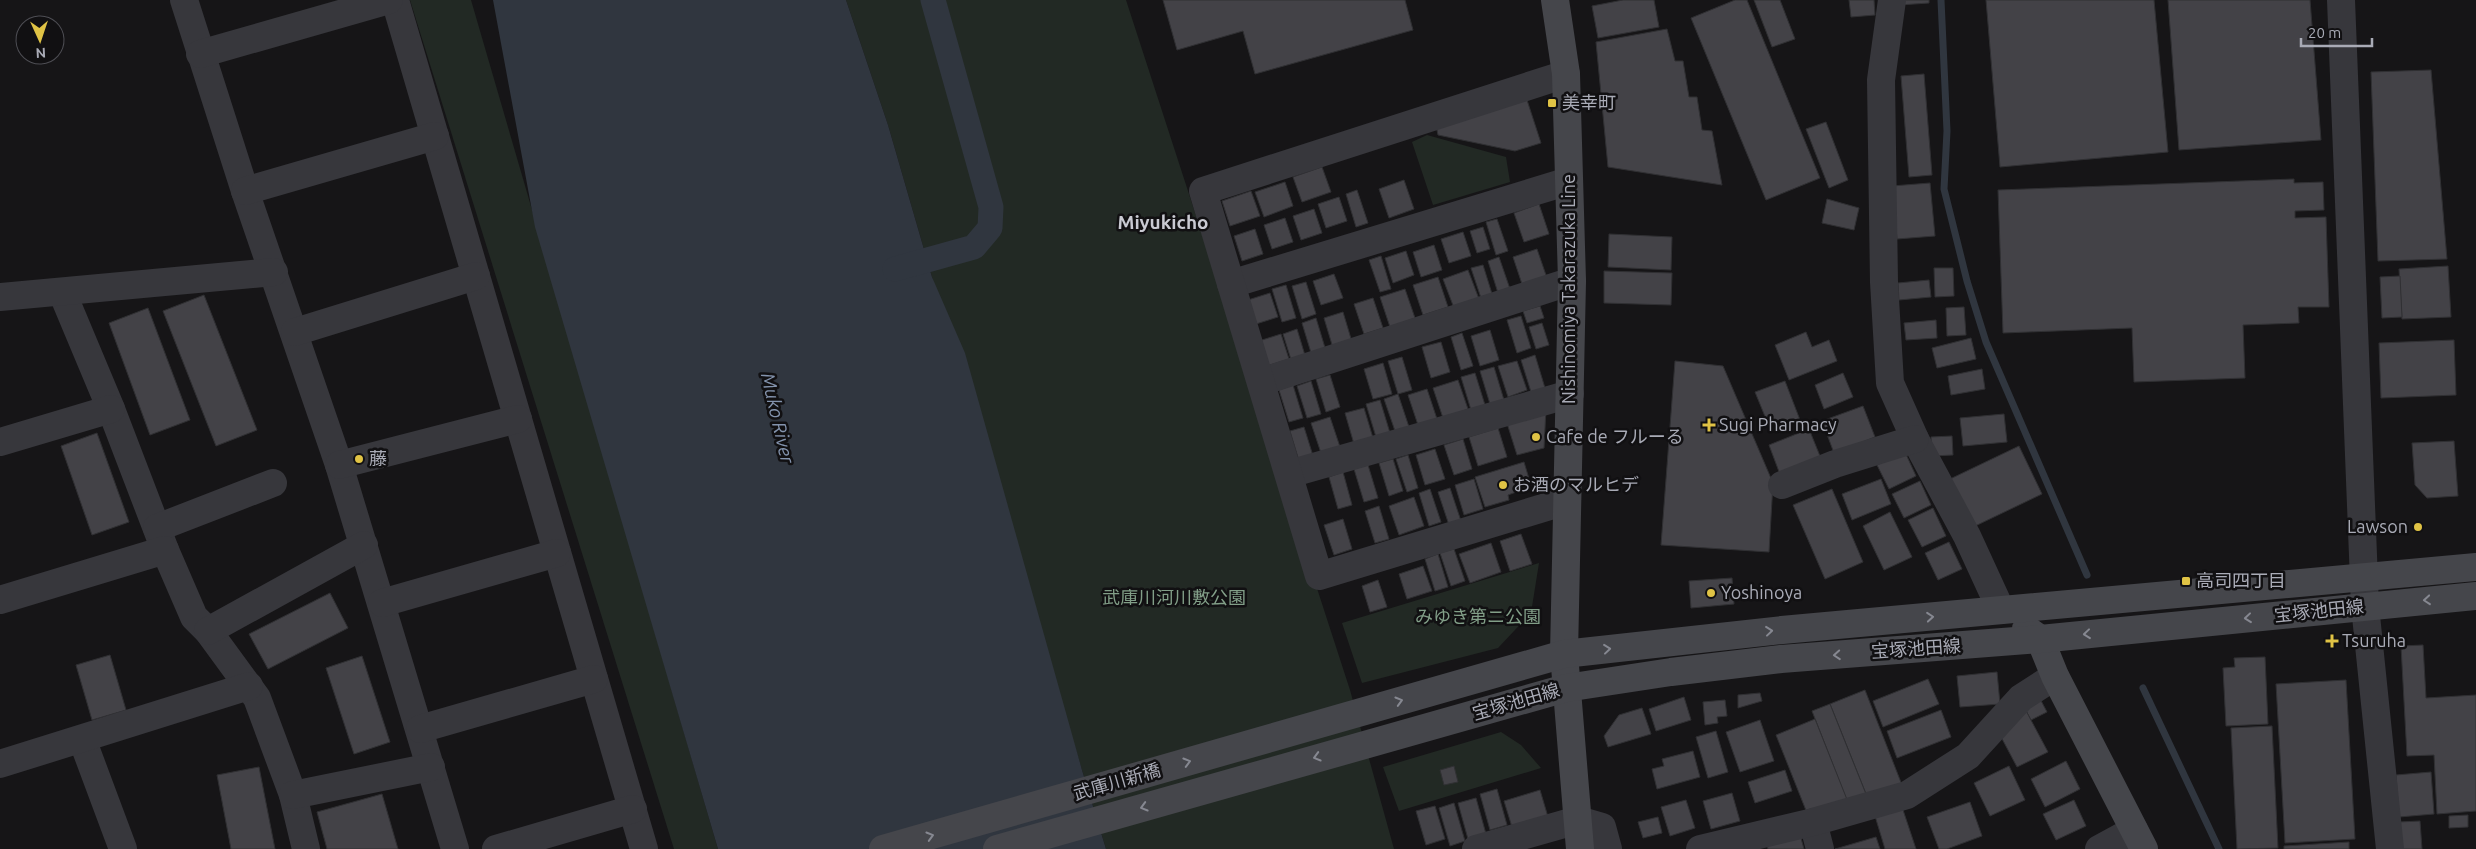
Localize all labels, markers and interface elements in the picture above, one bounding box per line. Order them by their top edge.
north arrow [15,15,65,65]
scale bar [2301,15,2372,47]
text: 20 m [2308,24,2341,41]
text: N [35,45,46,61]
place label: 美幸町 [1562,92,1616,112]
marker: 美幸町 [1546,97,1558,109]
street label: Nishinomiya Takarazuka Line [1558,174,1578,404]
district label: Miyukicho [1118,211,1208,233]
water label: Muko River [757,370,799,466]
place label: Sugi Pharmacy [1719,414,1837,434]
marker: Sugi Pharmacy [1703,419,1715,431]
place label: Cafe de フルーる [1546,426,1684,446]
marker: Cafe de フルーる [1530,431,1542,443]
place label: 藤 [369,448,387,468]
marker: 藤 [353,453,365,465]
place label: お酒のマルヒデ [1513,474,1639,494]
marker: お酒のマルヒデ [1497,479,1509,491]
place label: Lawson [2347,516,2408,536]
marker: Lawson [2412,521,2424,533]
place label: 高司四丁目 [2196,570,2286,590]
marker: 高司四丁目 [2180,575,2192,587]
place label: Yoshinoya [1721,582,1802,602]
park label: 武庫川河川敷公園 [1102,587,1246,607]
marker: Yoshinoya [1705,587,1717,599]
street label: 宝塚池田線 [2273,595,2365,625]
one-way arrow [2423,595,2431,606]
park label: みゆき第ニ公園 [1415,606,1541,626]
one-way arrow [1927,611,1935,622]
one-way arrow [2244,612,2252,623]
one-way arrow [1765,626,1773,637]
one-way arrow [2082,628,2090,639]
place label: Tsuruha [2342,630,2406,650]
street label: 宝塚池田線 [1870,635,1962,661]
marker: Tsuruha [2326,635,2338,647]
one-way arrow [1603,644,1611,655]
one-way arrow [1833,649,1841,660]
street label: 宝塚池田線 [1470,679,1562,723]
one-way arrow [1394,696,1403,707]
one-way arrow [1314,752,1322,762]
one-way arrow [1182,757,1190,767]
street label: 武庫川新橋 [1071,759,1163,803]
one-way arrow [1141,801,1149,811]
one-way arrow [925,831,933,841]

